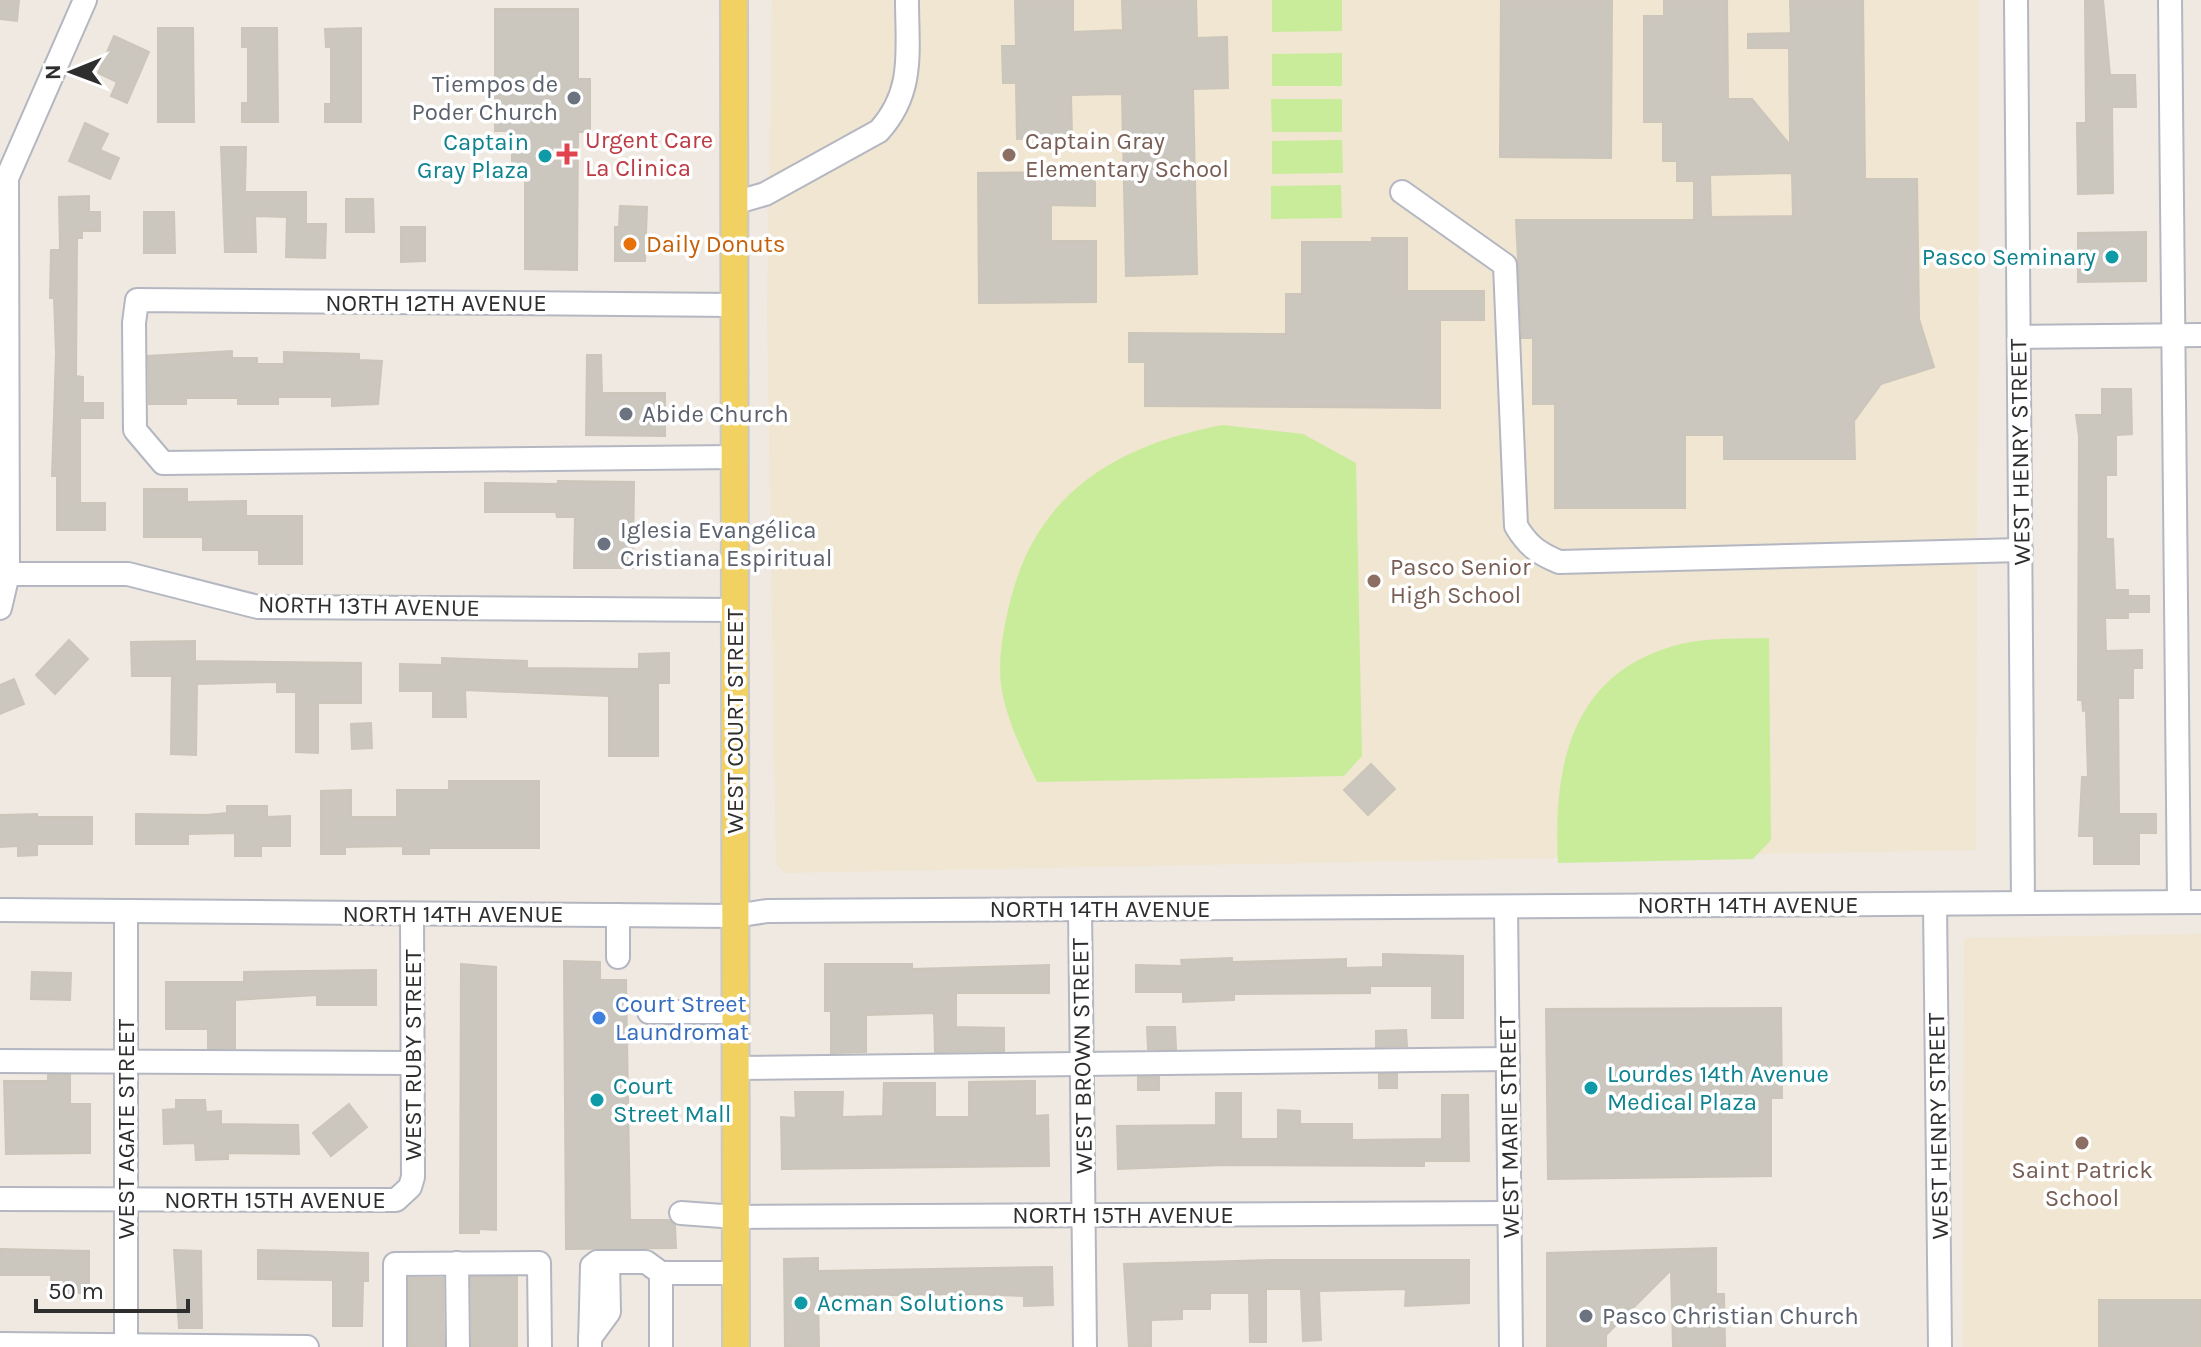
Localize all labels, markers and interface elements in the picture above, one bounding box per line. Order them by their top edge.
north arrow [32,32,112,112]
text: N [40,64,66,80]
place label: Tiempos de Poder Church [411,70,558,126]
marker: Tiempos de Poder Church [565,89,583,107]
place label: Urgent Care La Clinica [585,126,713,182]
place label: Captain Gray Elementary School [1025,127,1229,183]
place label: Captain Gray Plaza [417,128,529,184]
marker: Urgent Care La Clinica [556,143,578,165]
marker: Captain Gray Elementary School [1000,146,1018,164]
marker: Captain Gray Plaza [536,147,554,165]
place label: Daily Donuts [646,230,785,258]
marker: Daily Donuts [621,235,639,253]
place label: Pasco Seminary [1922,243,2096,271]
marker: Pasco Seminary [2103,248,2121,266]
street label: NORTH 12TH AVENUE [325,289,547,317]
street label: WEST HENRY STREET [2004,338,2036,566]
place label: Abide Church [642,400,789,428]
marker: Abide Church [617,405,635,423]
place label: Iglesia Evangélica Cristiana Espiritual [620,516,833,572]
marker: Iglesia Evangélica Cristiana Espiritual [595,535,613,553]
place label: Pasco Senior High School [1390,553,1531,609]
marker: Pasco Senior High School [1365,572,1383,590]
street label: NORTH 13TH AVENUE [258,590,480,622]
street label: WEST COURT STREET [721,608,749,834]
street label: NORTH 14TH AVENUE [1637,891,1859,919]
street label: NORTH 14TH AVENUE [989,895,1211,923]
street label: NORTH 14TH AVENUE [342,900,564,928]
street label: WEST BROWN STREET [1066,938,1098,1174]
street label: WEST RUBY STREET [399,949,427,1161]
place label: Court Street Laundromat [615,990,749,1046]
marker: Court Street Laundromat [590,1009,608,1027]
street label: WEST HENRY STREET [1922,1012,1954,1240]
street label: WEST MARIE STREET [1493,1016,1525,1238]
street label: WEST AGATE STREET [112,1019,140,1239]
place label: Lourdes 14th Avenue Medical Plaza [1607,1060,1829,1116]
place label: Court Street Mall [613,1072,732,1128]
marker: Lourdes 14th Avenue Medical Plaza [1582,1079,1600,1097]
marker: Court Street Mall [588,1091,606,1109]
marker: Saint Patrick School [2073,1134,2091,1152]
place label: Saint Patrick School [2011,1156,2153,1212]
street label: NORTH 15TH AVENUE [164,1186,386,1214]
street label: NORTH 15TH AVENUE [1012,1201,1234,1229]
scale bar [36,1263,188,1313]
text: 50 m [48,1277,104,1305]
place label: Acman Solutions [817,1289,1004,1317]
marker: Acman Solutions [792,1294,810,1312]
place label: Pasco Christian Church [1602,1302,1859,1330]
marker: Pasco Christian Church [1577,1307,1595,1325]

